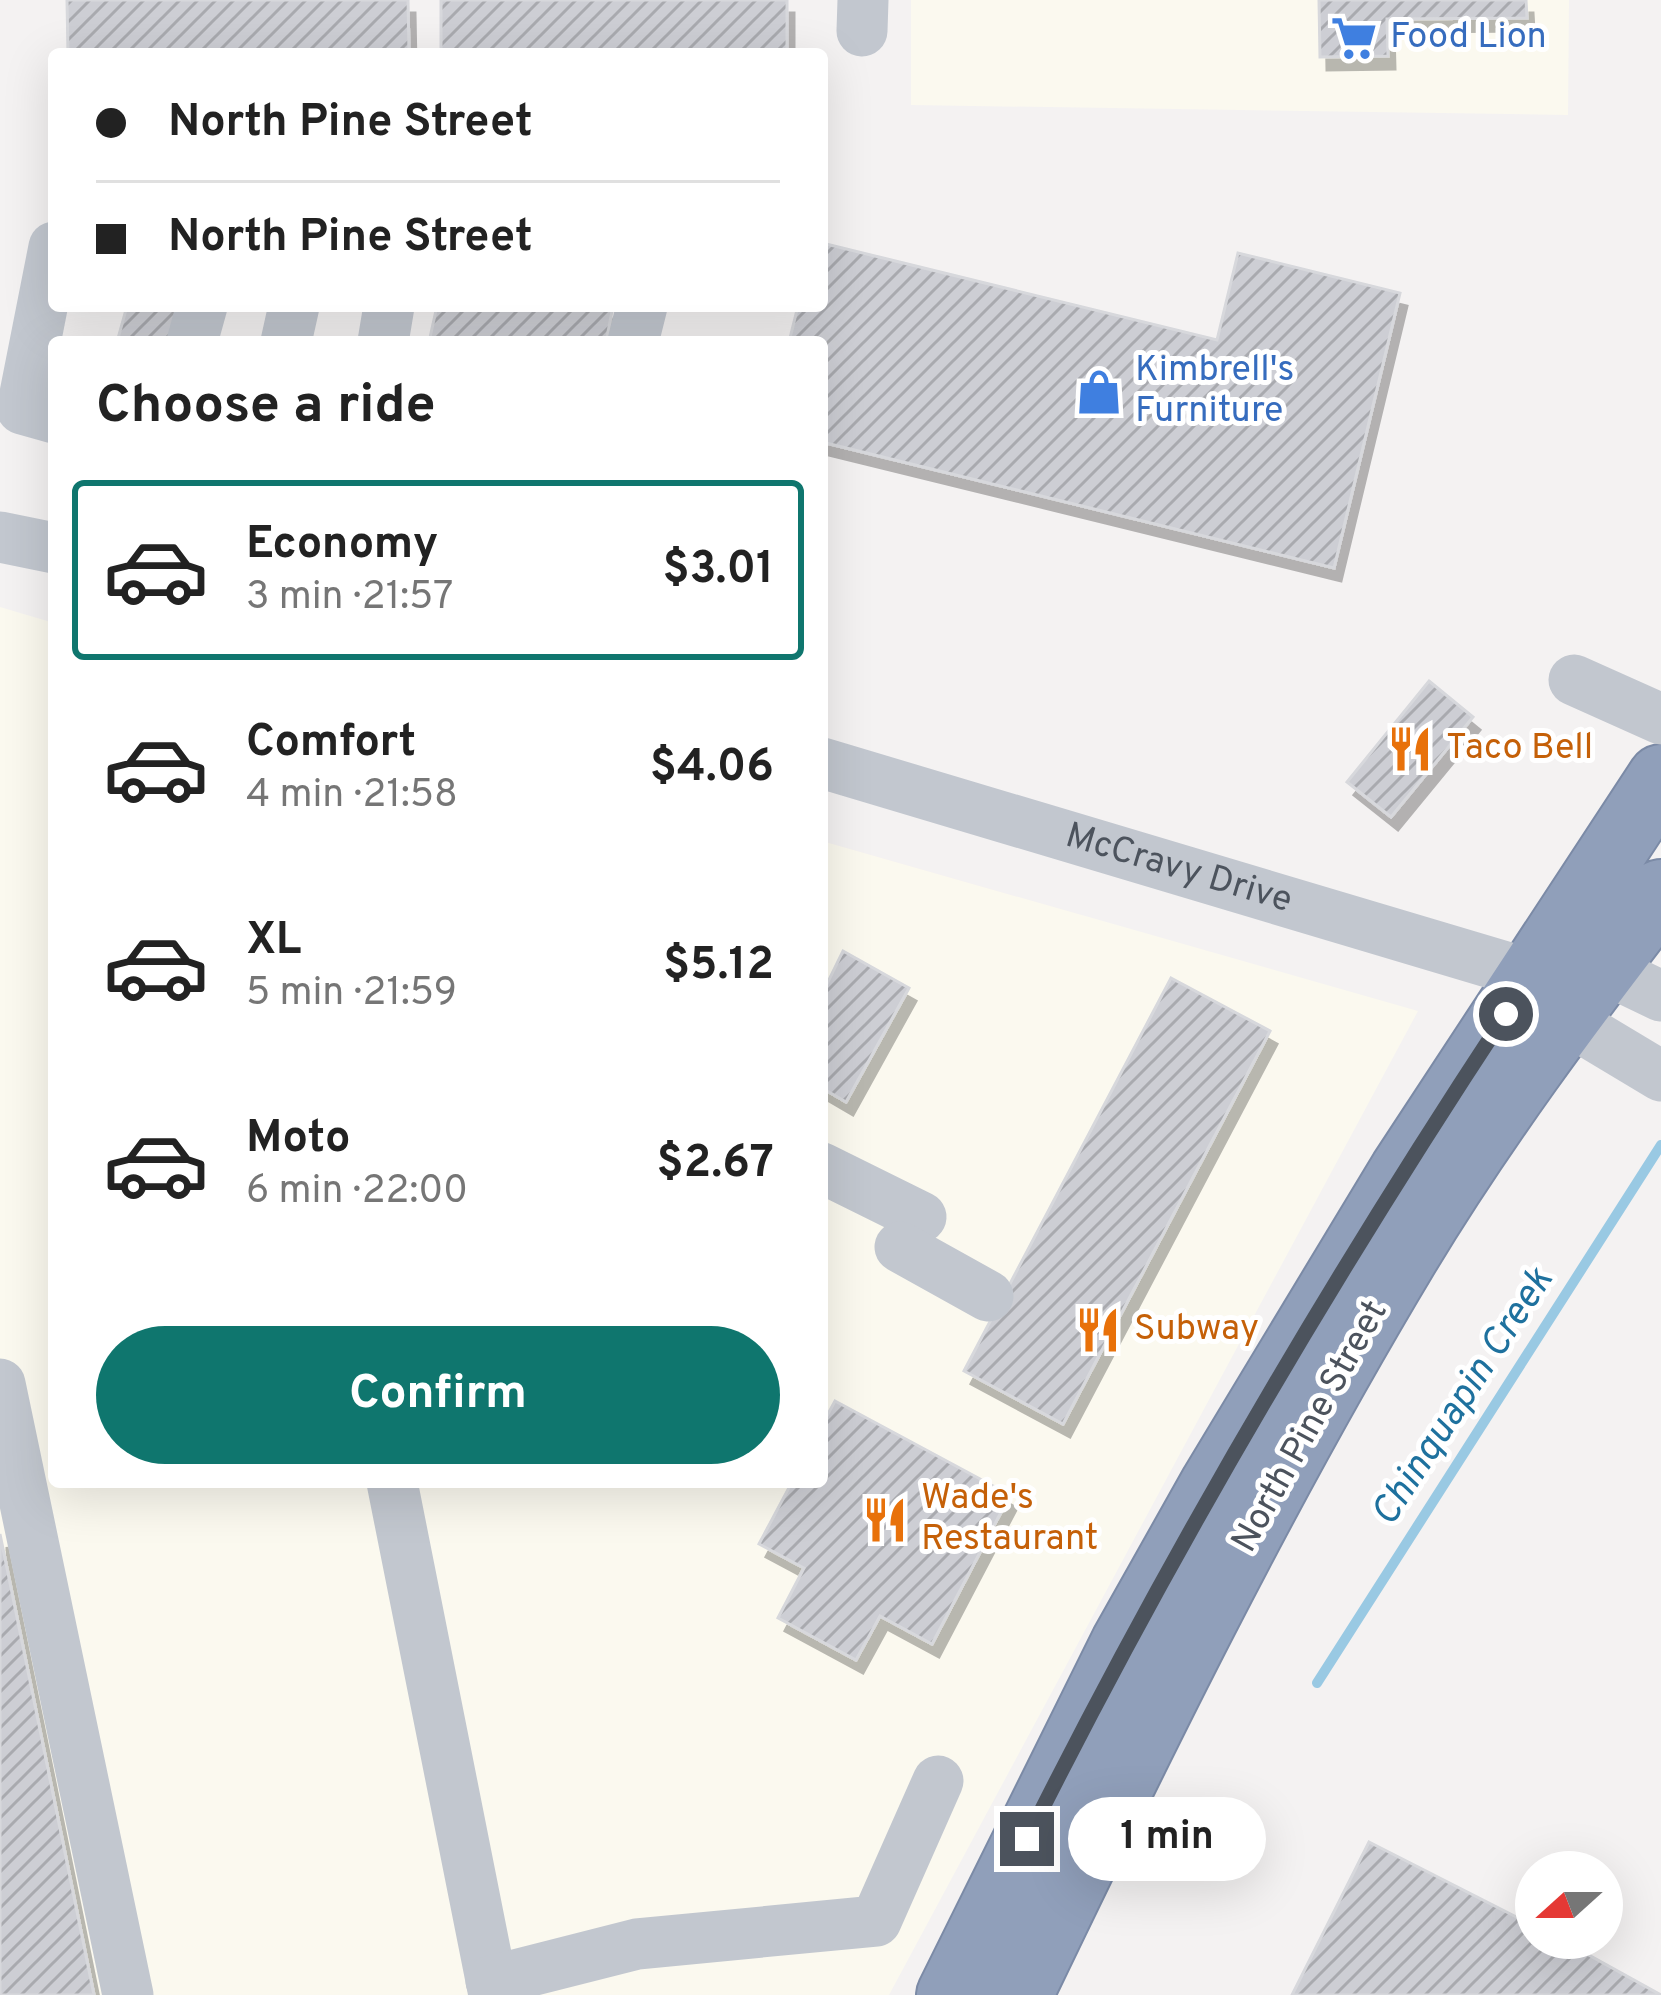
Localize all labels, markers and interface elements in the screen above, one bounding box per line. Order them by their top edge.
supermarket icon: Food Lion [1329,13,1379,63]
place label: Food Lion [1390,15,1547,61]
text: North Pine Street [168,95,533,152]
text: North Pine Street [168,210,533,267]
place label: Kimbrell's Furniture [1135,348,1294,435]
shop icon: Kimbrell's Furniture [1074,367,1124,417]
text: Choose a ride [96,373,436,442]
icon: car [102,516,210,624]
text: Economy [246,517,438,574]
text: $3.01 [662,542,774,599]
text: 3 min · 21:57 [246,574,453,623]
icon: car [102,714,210,822]
text: Comfort [246,715,416,772]
restaurant icon: Taco Bell [1385,724,1435,774]
place label: Taco Bell [1446,726,1593,772]
text: $4.06 [650,740,774,797]
text: 4 min · 21:58 [246,772,458,821]
street label: McCravy Drive [1060,814,1297,925]
icon: car [102,912,210,1020]
text: XL [246,913,301,970]
text: $5.12 [663,938,774,995]
text: 5 min · 21:59 [246,970,457,1019]
route start [1479,987,1533,1041]
icon: car [102,1110,210,1218]
text: Moto [246,1111,350,1168]
text: $2.67 [657,1136,774,1193]
text: 6 min · 22:00 [246,1168,468,1217]
water label: Chinquapin Creek [1362,1259,1566,1536]
street label: North Pine Street [1223,1293,1399,1561]
restaurant icon: Subway [1073,1305,1123,1355]
place label: Subway [1134,1307,1259,1353]
button: Confirm [96,1326,780,1464]
place label: Wade's Restaurant [921,1476,1098,1563]
restaurant icon: Wade's Restaurant [860,1495,910,1545]
callout: 1 min [1069,1797,1267,1881]
route end [1000,1812,1054,1866]
text: 1 min [1120,1814,1214,1863]
north arrow [1515,1851,1623,1959]
map controls [1515,1851,1623,1959]

